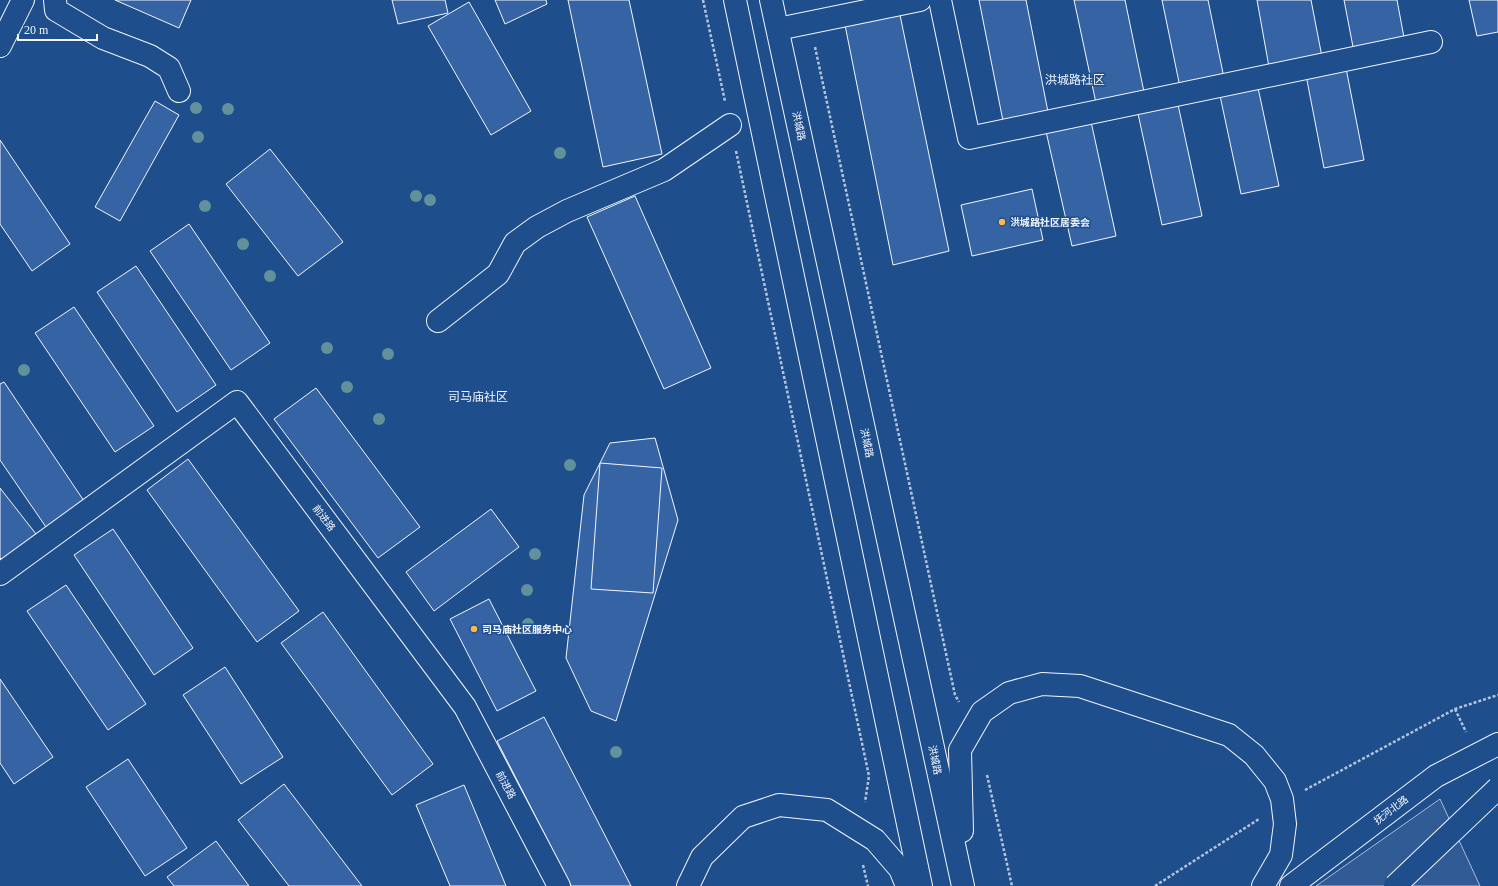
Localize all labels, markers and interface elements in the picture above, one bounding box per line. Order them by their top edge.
scale bar [18,16,97,42]
text: 20 m [24,23,49,37]
district label: 洪城路社区 [1045,73,1105,87]
street label: 洪城路 [791,110,807,142]
place label: 洪城路社区居委会 [1010,216,1090,228]
marker: 洪城路社区居委会 [997,217,1007,227]
district label: 司马庙社区 [448,390,508,404]
street label: 洪城路 [859,427,875,459]
street label: 前进路 [311,503,337,533]
place label: 司马庙社区服务中心 [482,623,572,635]
marker: 司马庙社区服务中心 [469,624,479,634]
street label: 洪城路 [927,744,943,776]
street label: 前进路 [494,769,518,801]
street label: 抚河北路 [1372,794,1410,826]

